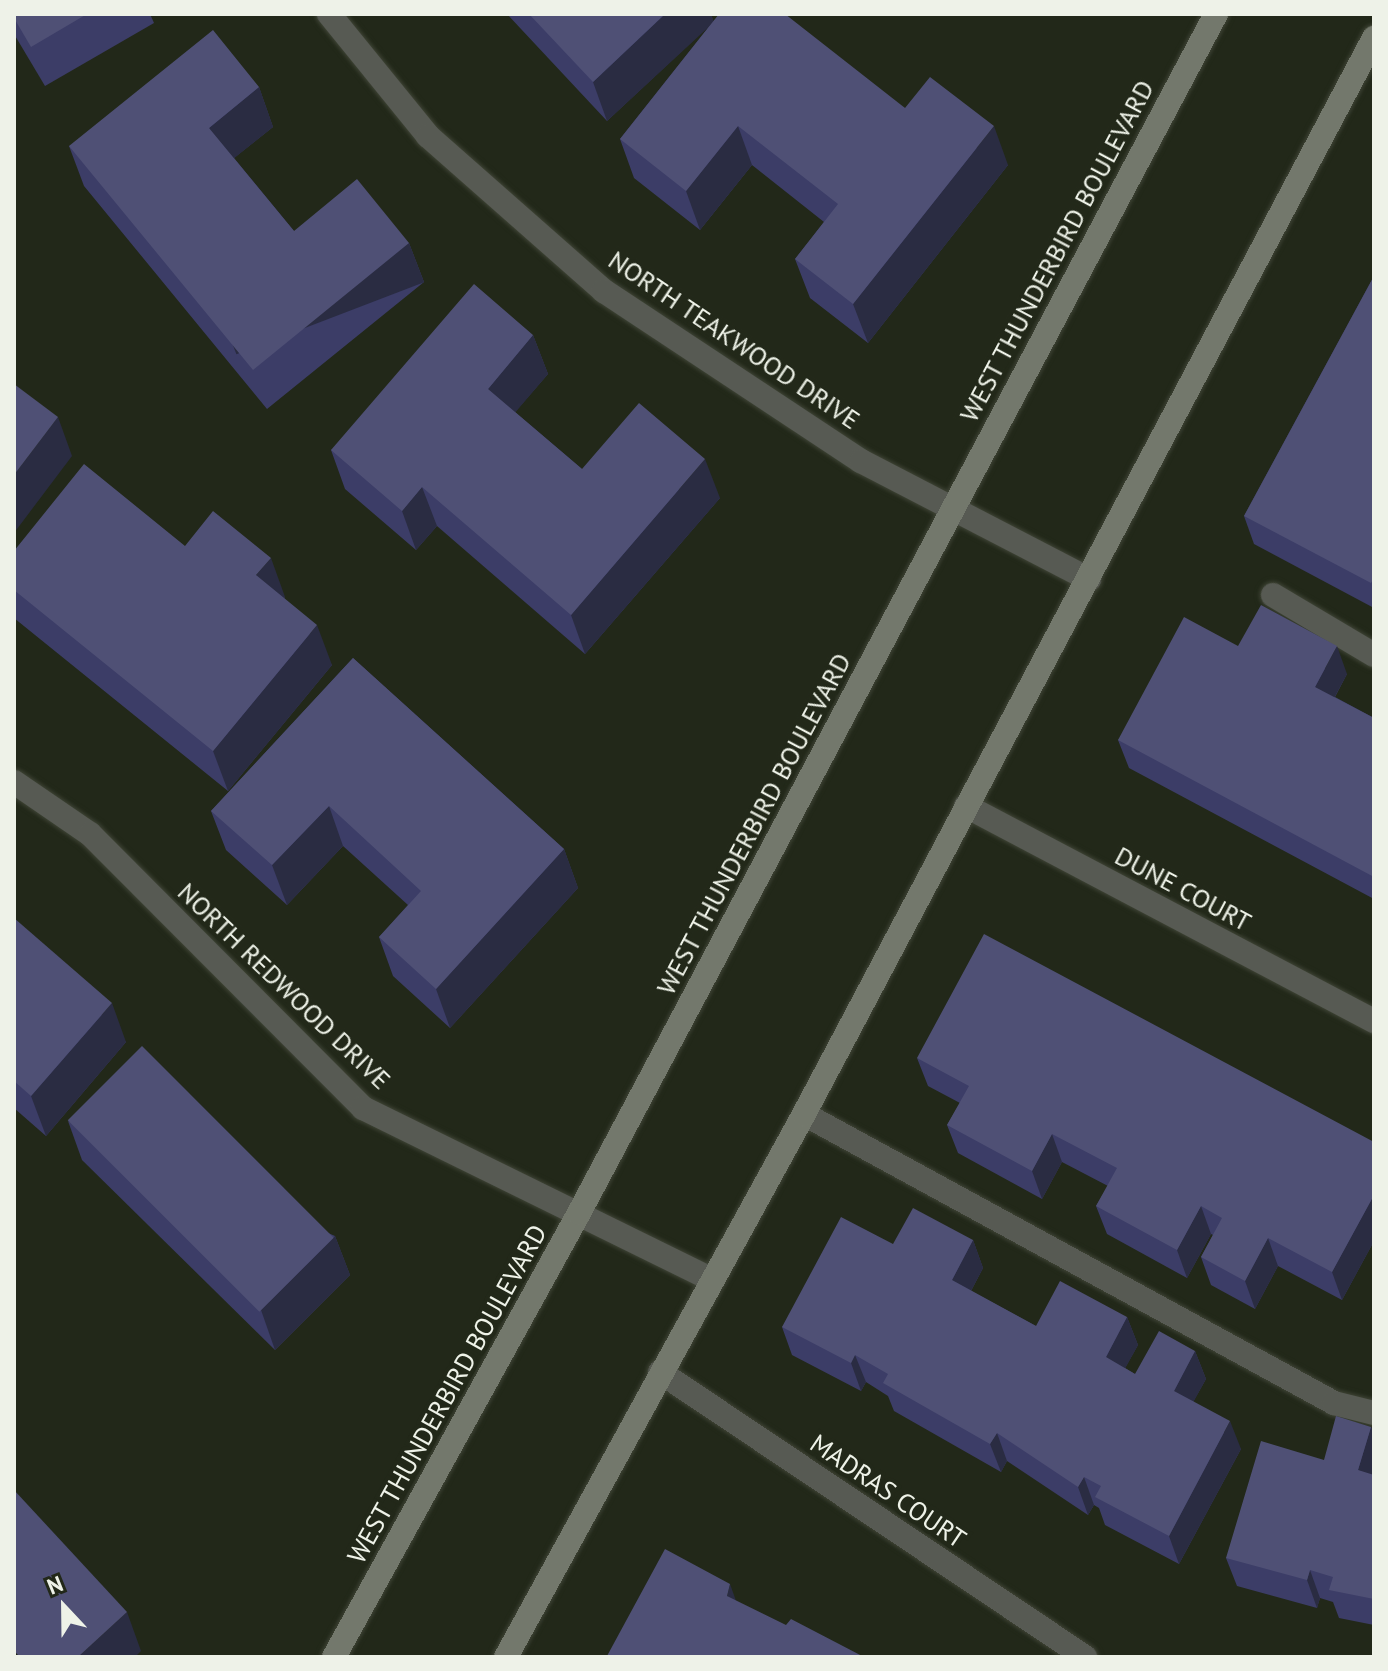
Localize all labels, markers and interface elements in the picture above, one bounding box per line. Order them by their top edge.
street label: WEST THUNDERBIRD BOULEVARD [953,74,1161,428]
street label: NORTH TEAKWOOD DRIVE [602,244,866,436]
street label: WEST THUNDERBIRD BOULEVARD [650,647,858,1001]
street label: DUNE COURT [1110,840,1256,938]
street label: NORTH REDWOOD DRIVE [171,876,397,1096]
street label: WEST THUNDERBIRD BOULEVARD [340,1218,554,1570]
street label: MADRAS COURT [804,1428,972,1554]
north arrow [24,1567,104,1647]
text: N [43,1569,67,1600]

